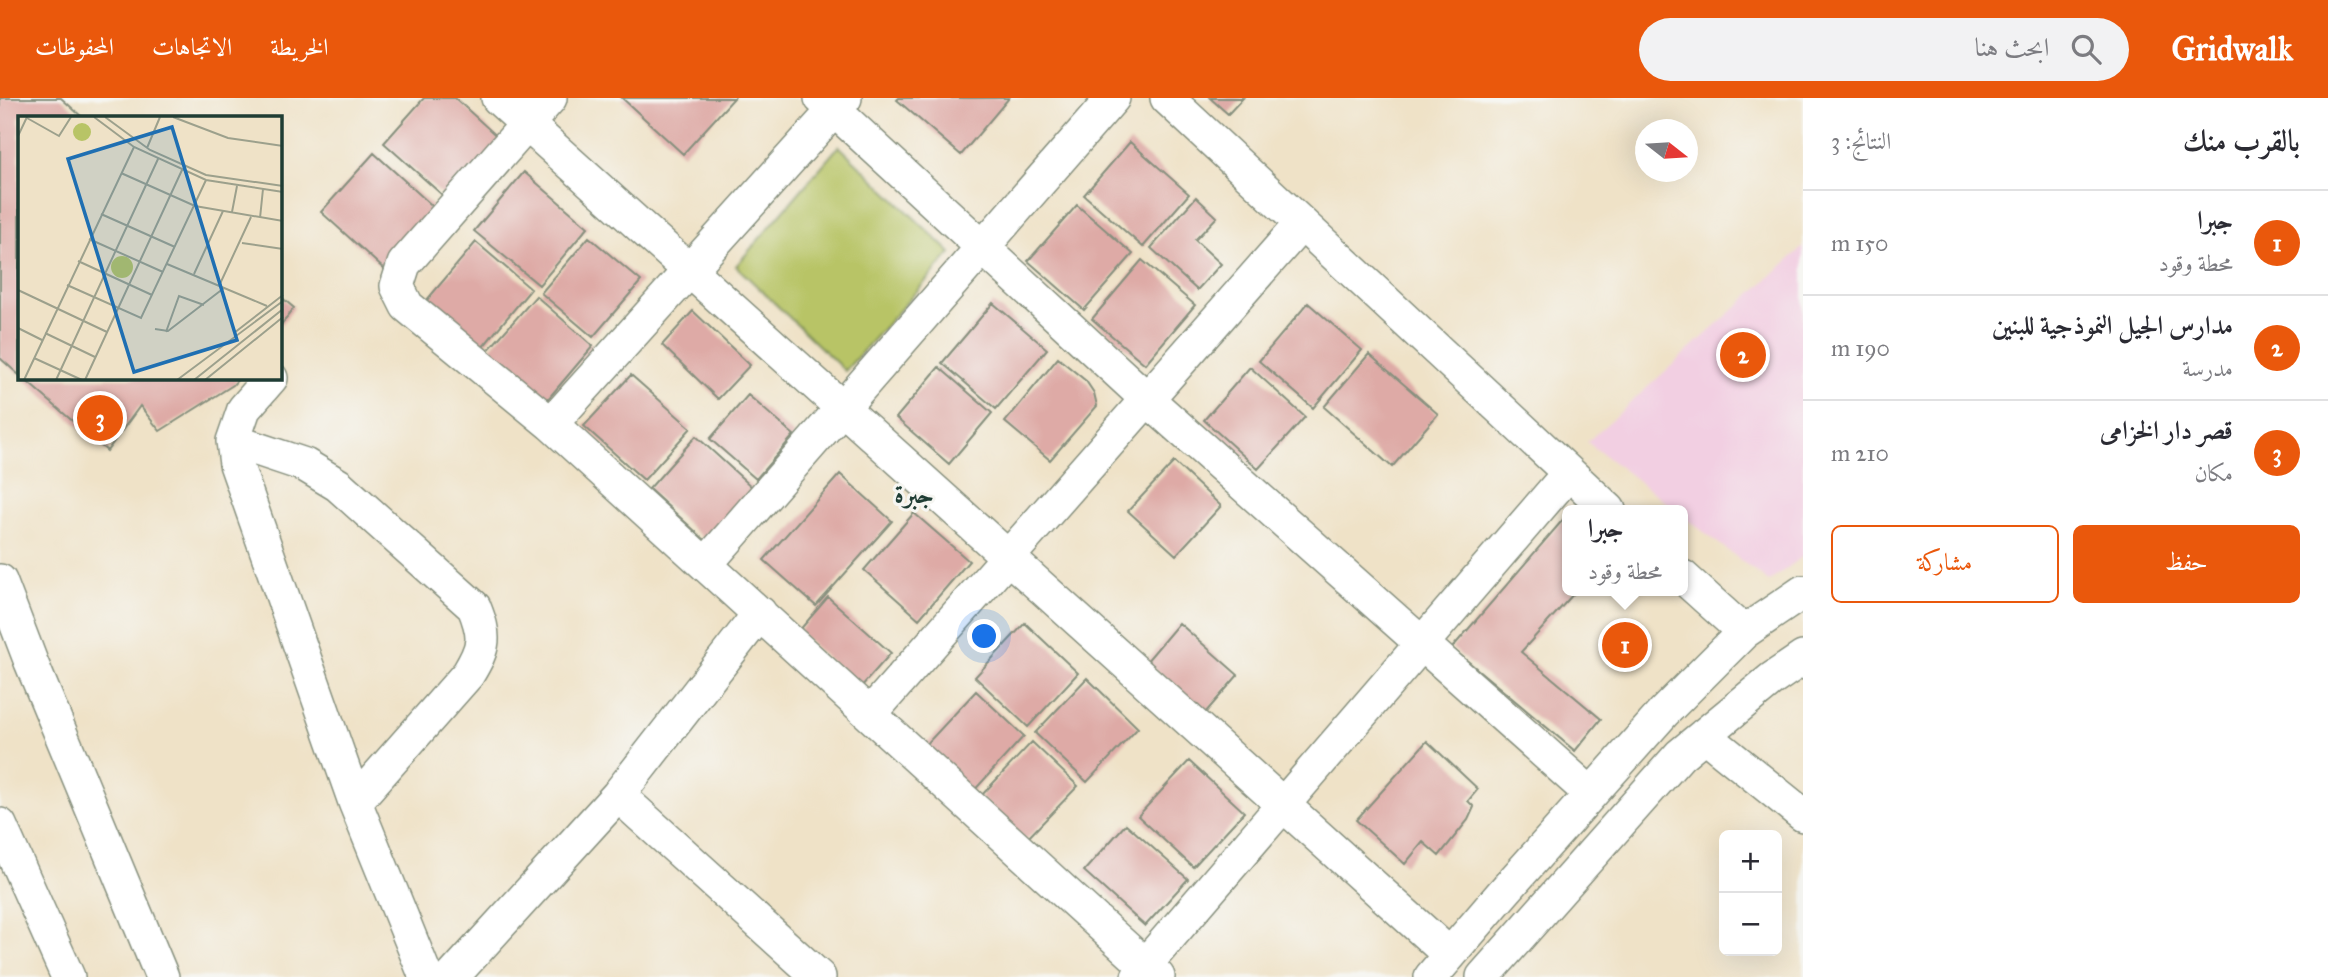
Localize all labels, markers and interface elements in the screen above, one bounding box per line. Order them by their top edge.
search box [1639,18,2129,81]
text: Gridwalk [2171,29,2293,69]
icon: search [2067,30,2105,68]
text: ابحث هنا [1974,31,2049,63]
text: المحفوظات [35,32,114,62]
text: الاتجاهات [152,32,232,62]
text: الخريطة [270,32,329,62]
inset map [18,116,282,380]
north arrow [1635,119,1698,182]
text: بالقرب منك [2183,123,2300,159]
text: النتائج: 3 [1831,127,1891,155]
text: جبرا [2197,204,2233,236]
text: 150 m [1831,229,1888,257]
text: 1 [2272,229,2282,257]
text: محطة وقود [2158,249,2233,277]
text: مدارس الجيل النموذجية للبنين [1992,309,2233,341]
pin: 2 [1720,329,1766,381]
text: 190 m [1831,334,1890,362]
text: 2 [2271,334,2283,362]
text: مدرسة [2182,354,2233,382]
pin: 3 [77,392,123,444]
text: قصر دار الخزامى [2100,414,2233,446]
text: 210 m [1831,439,1889,467]
text: 3 [2272,439,2282,467]
text: مكان [2194,459,2233,487]
district label: جبرة [894,478,934,510]
popup [1562,505,1688,596]
text: جبرا [1588,512,1623,544]
button: مشاركة [1831,525,2059,603]
button: حفظ [2073,525,2300,603]
text: محطة وقود [1588,557,1662,585]
your location [967,619,1001,653]
pin: 1 [1602,619,1648,671]
map controls [1719,830,1782,956]
button: + [1719,830,1782,893]
button: − [1719,893,1782,956]

